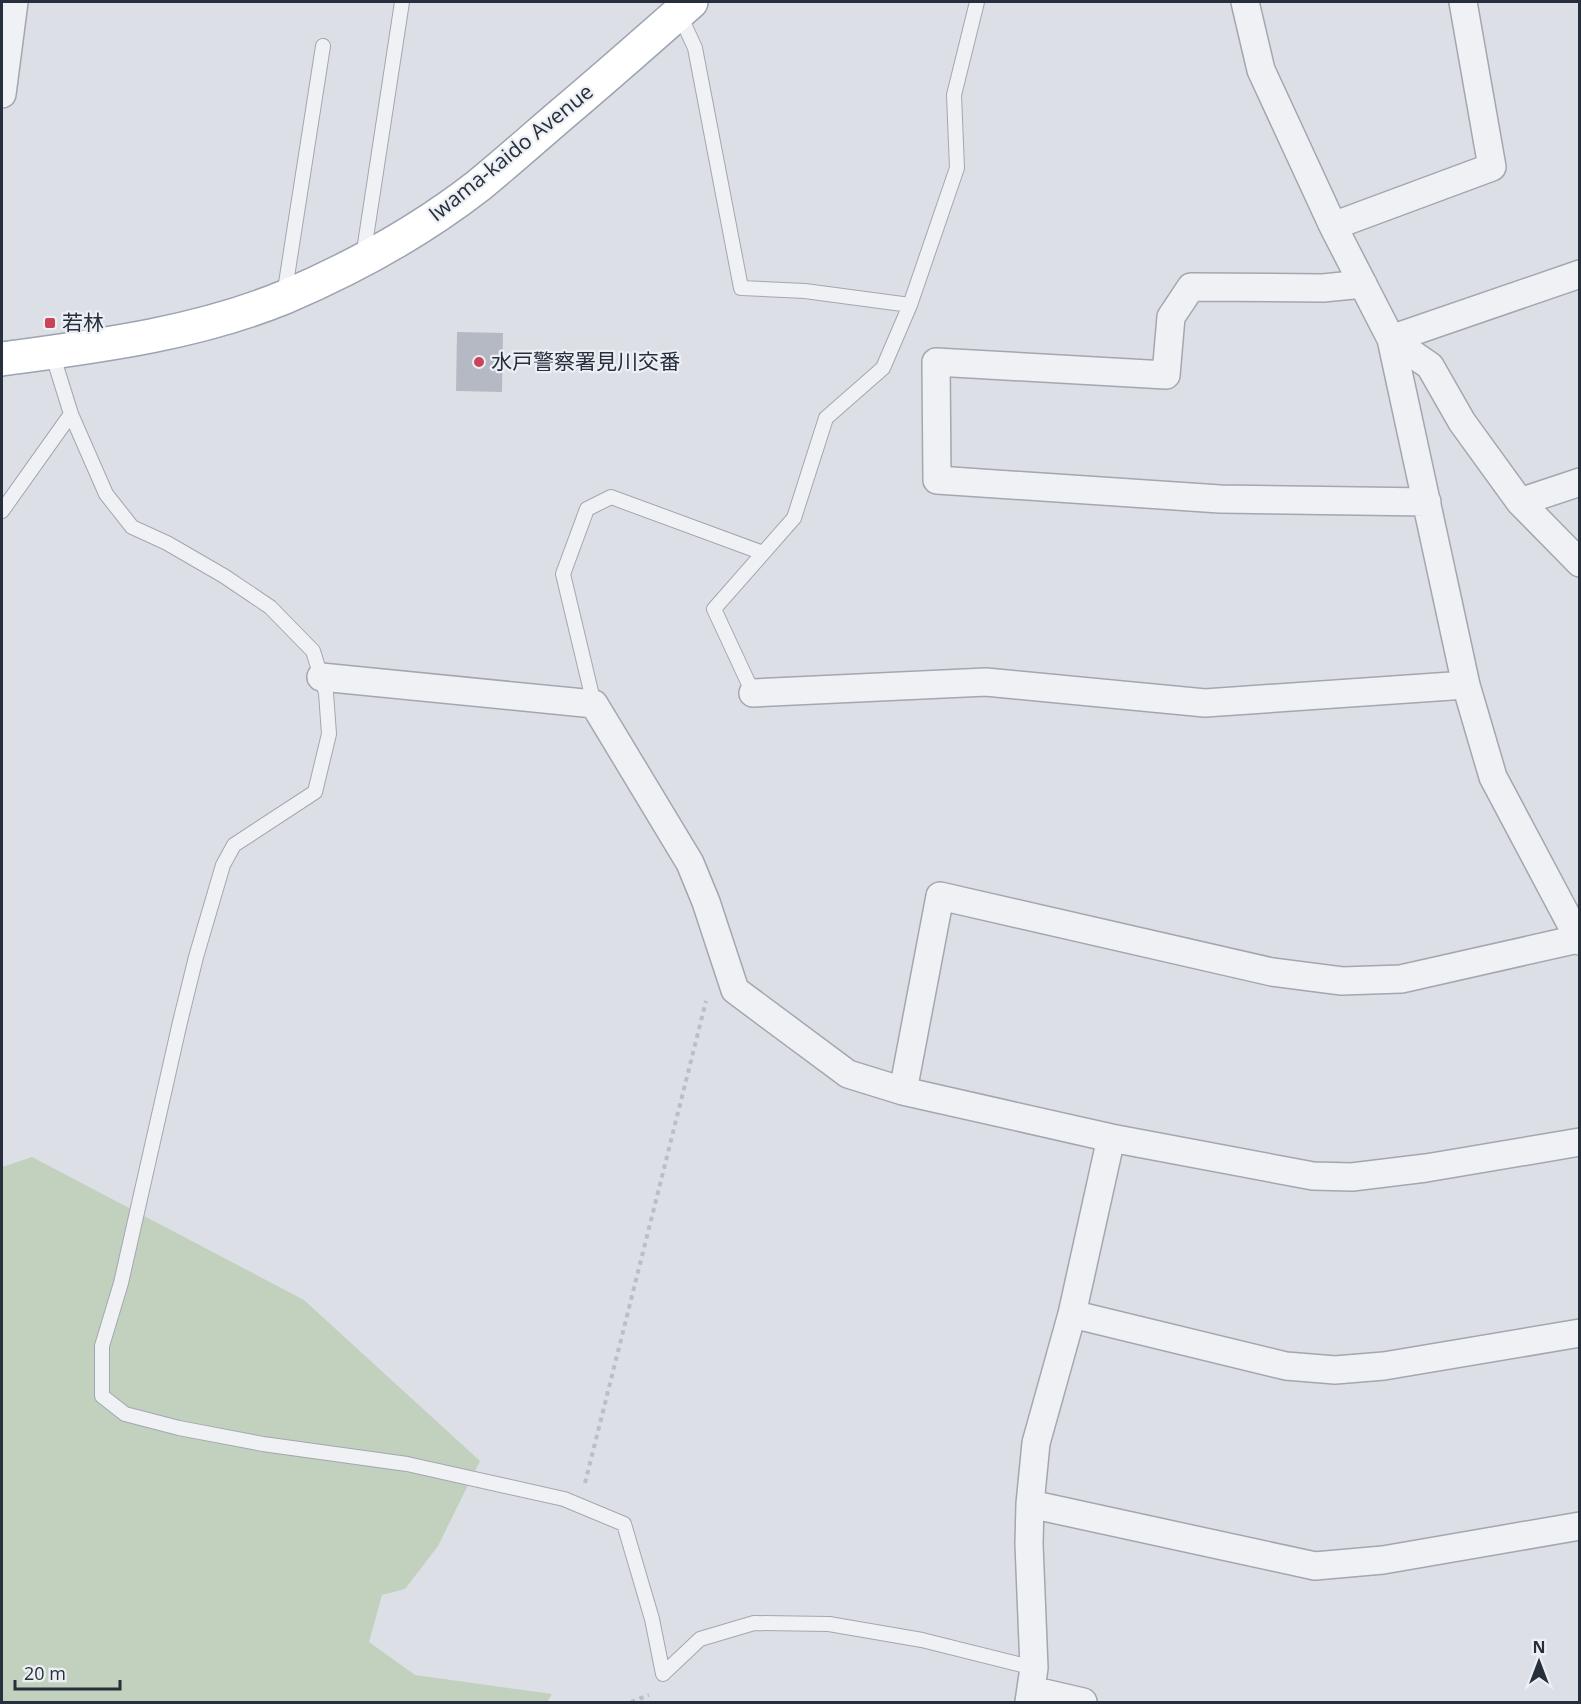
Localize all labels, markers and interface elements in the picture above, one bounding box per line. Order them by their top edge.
street label: Iwama-kaido Avenue [422,77,598,227]
place label: 若林 [62,308,104,336]
marker: 若林 [43,316,57,330]
place label: 水戸警察署見川交番 [491,347,680,375]
marker: 水戸警察署見川交番 [472,355,486,369]
north arrow [1509,1632,1569,1692]
text: N [1532,1636,1546,1658]
scale bar [15,1653,120,1691]
text: 20 m [24,1661,66,1685]

